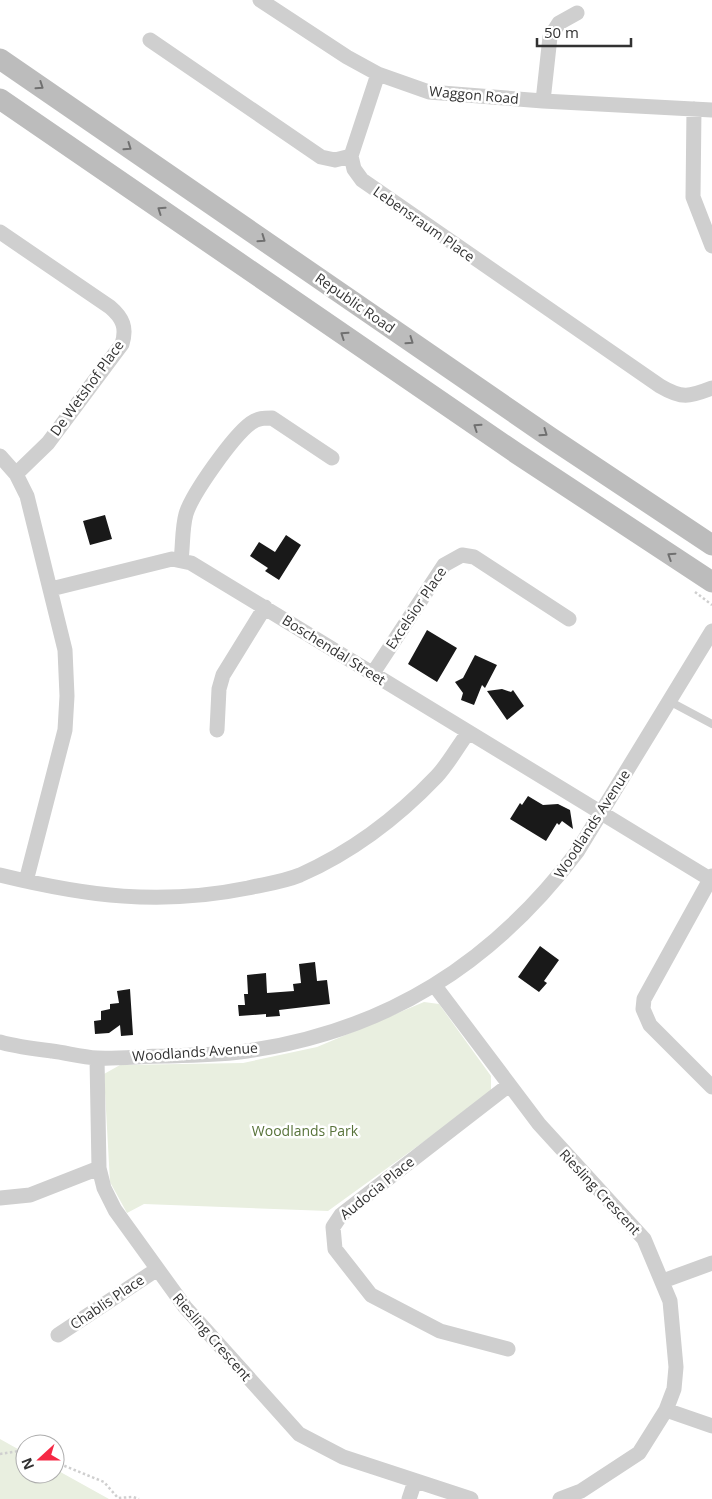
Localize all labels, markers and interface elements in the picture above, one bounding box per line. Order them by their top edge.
scale bar [537,15,631,47]
text: 50 m [544,22,579,42]
one-way arrow [34,80,44,89]
street label: Waggon Road [428,81,520,108]
one-way arrow [122,141,132,150]
street label: Lebensraum Place [370,181,479,266]
one-way arrow [157,207,167,216]
one-way arrow [257,233,266,242]
street label: Republic Road [312,268,399,337]
one-way arrow [340,331,349,341]
one-way arrow [405,335,414,344]
street label: De Wetshof Place [45,336,128,439]
one-way arrow [474,424,483,433]
one-way arrow [538,427,548,436]
one-way arrow [667,553,677,562]
street label: Excelsior Place [381,563,450,653]
street label: Boschendal Street [279,610,390,689]
street label: Woodlands Avenue [549,766,634,882]
street label: Woodlands Avenue [132,1038,259,1065]
park label: Woodlands Park [252,1121,359,1140]
street label: Riesling Crescent [556,1145,645,1239]
street label: Audocia Place [336,1152,418,1223]
street label: Chablis Place [66,1270,148,1333]
street label: Riesling Crescent [169,1289,256,1385]
north arrow [15,1434,65,1484]
text: N [16,1455,38,1473]

